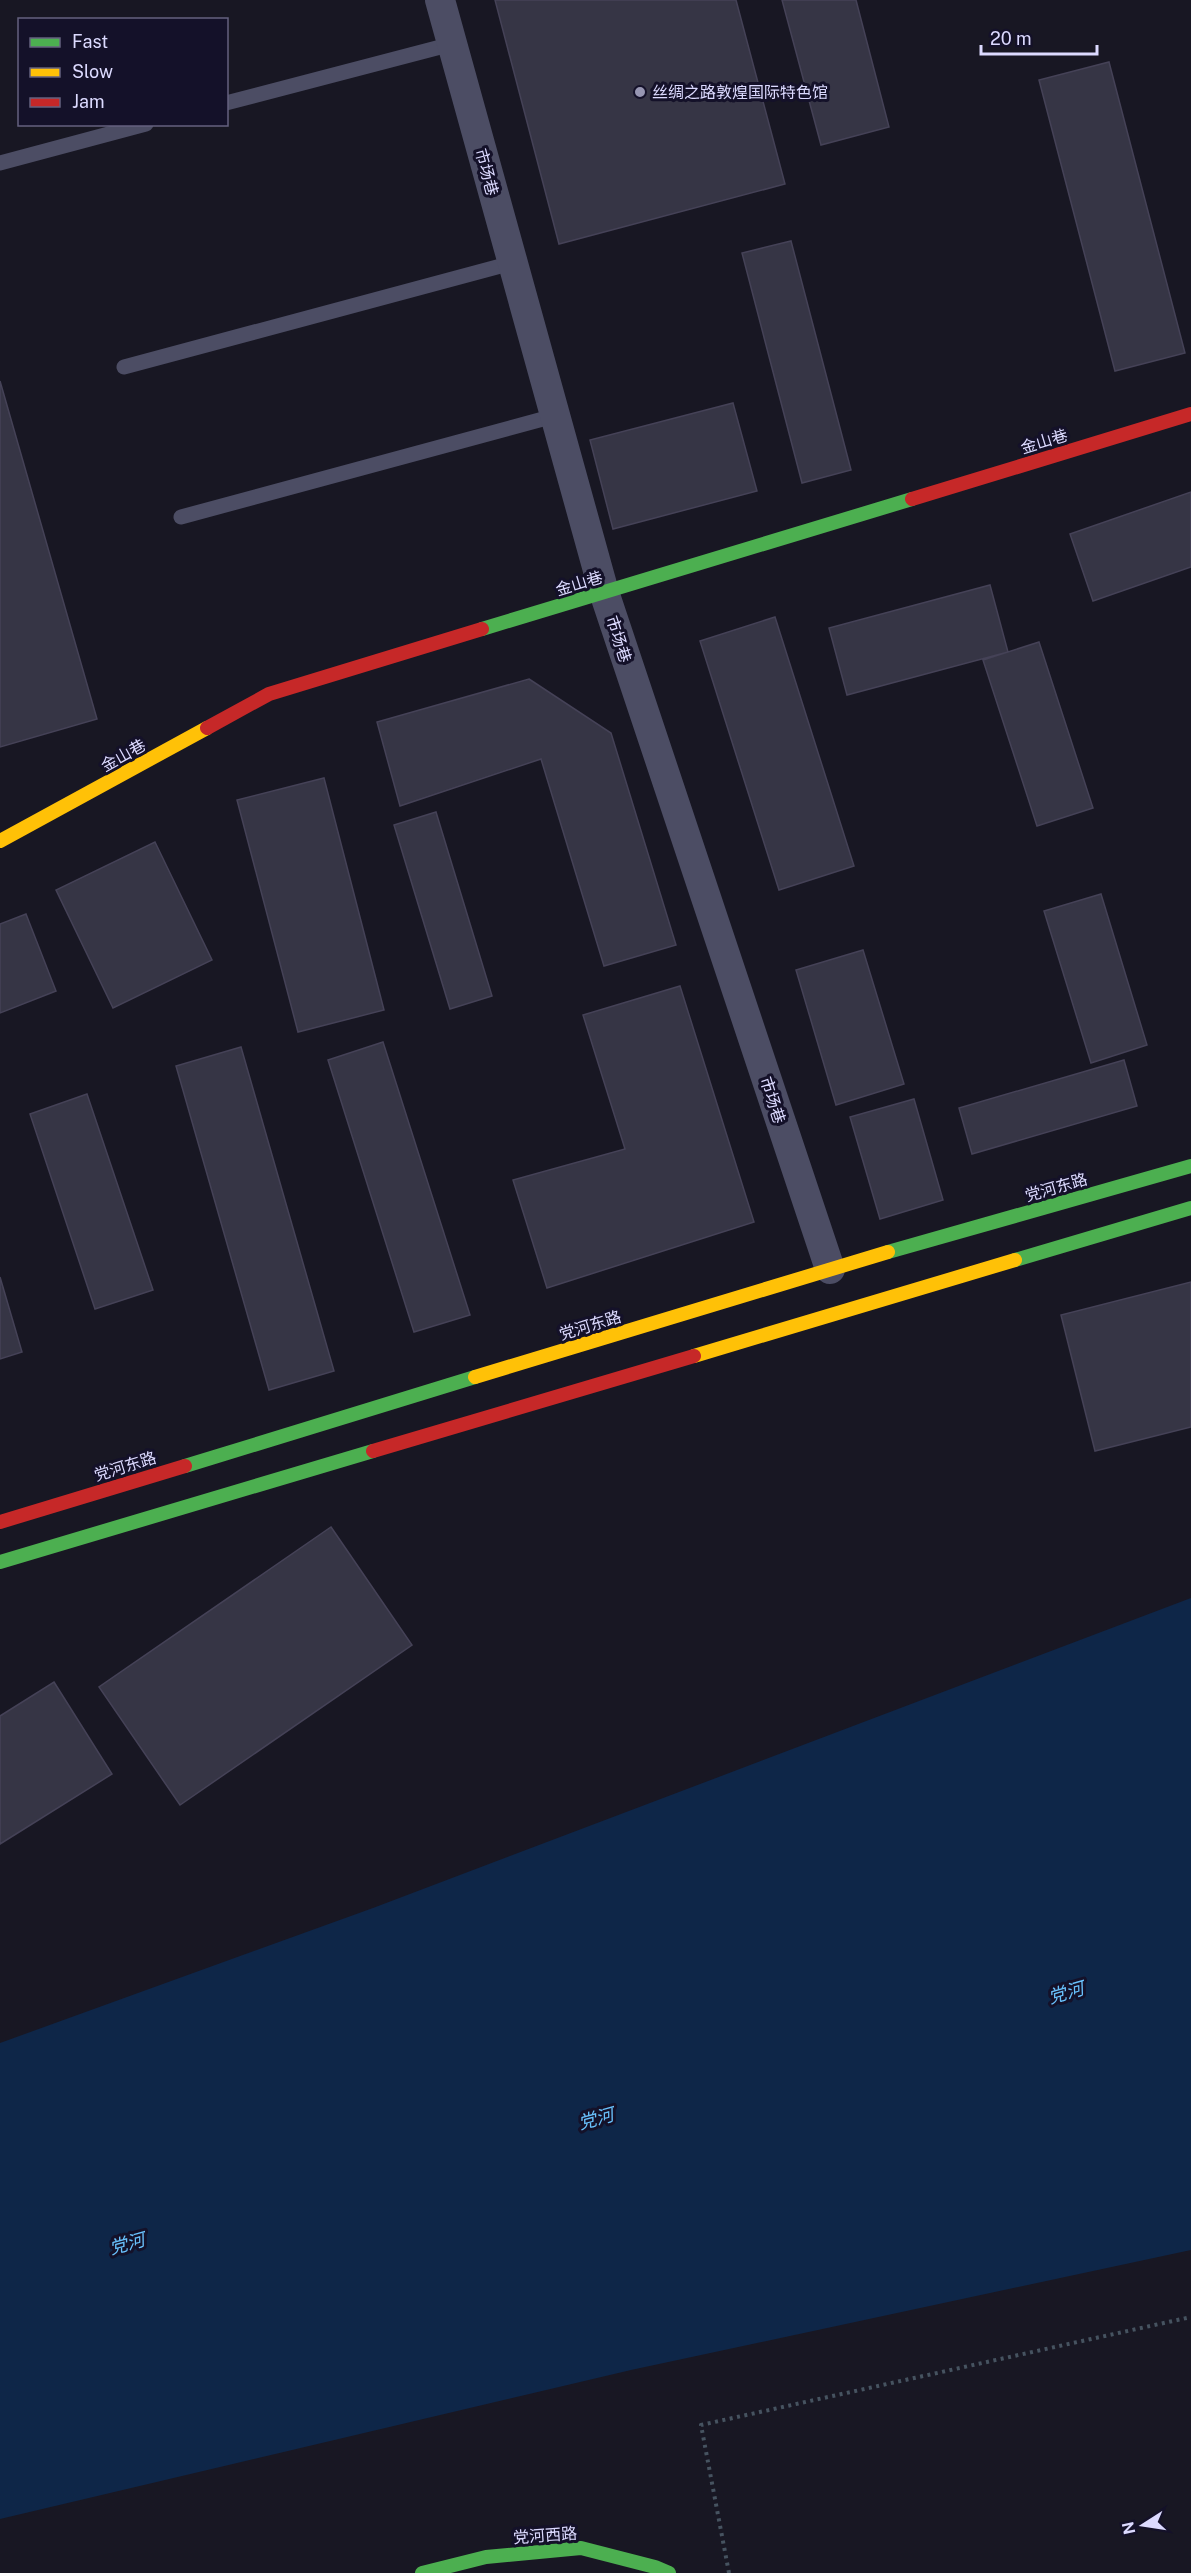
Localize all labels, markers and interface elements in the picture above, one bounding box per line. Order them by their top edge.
legend [18,18,228,126]
scale bar [981,18,1096,56]
text: 20 m [990,28,1032,49]
text: Fast [72,31,108,52]
text: Slow [72,61,113,82]
place label: 丝绸之路敦煌国际特色馆 [652,83,828,102]
marker: 丝绸之路敦煌国际特色馆 [633,85,647,99]
text: Jam [72,91,105,112]
street label: 市场巷 [471,146,502,198]
street label: 金山巷 [1018,425,1070,458]
street label: 金山巷 [553,567,605,600]
street label: 市场巷 [602,613,635,665]
street label: 金山巷 [98,735,149,775]
street label: 市场巷 [756,1074,789,1126]
street label: 党河东路 [1023,1170,1090,1205]
street label: 党河东路 [557,1307,624,1344]
street label: 党河东路 [92,1448,159,1485]
water label: 党河 [1046,1977,1089,2008]
water label: 党河 [576,2103,619,2133]
water label: 党河 [107,2228,150,2258]
north arrow [1113,2495,1173,2555]
text: N [1118,2520,1139,2536]
street label: 党河西路 [512,2524,578,2547]

